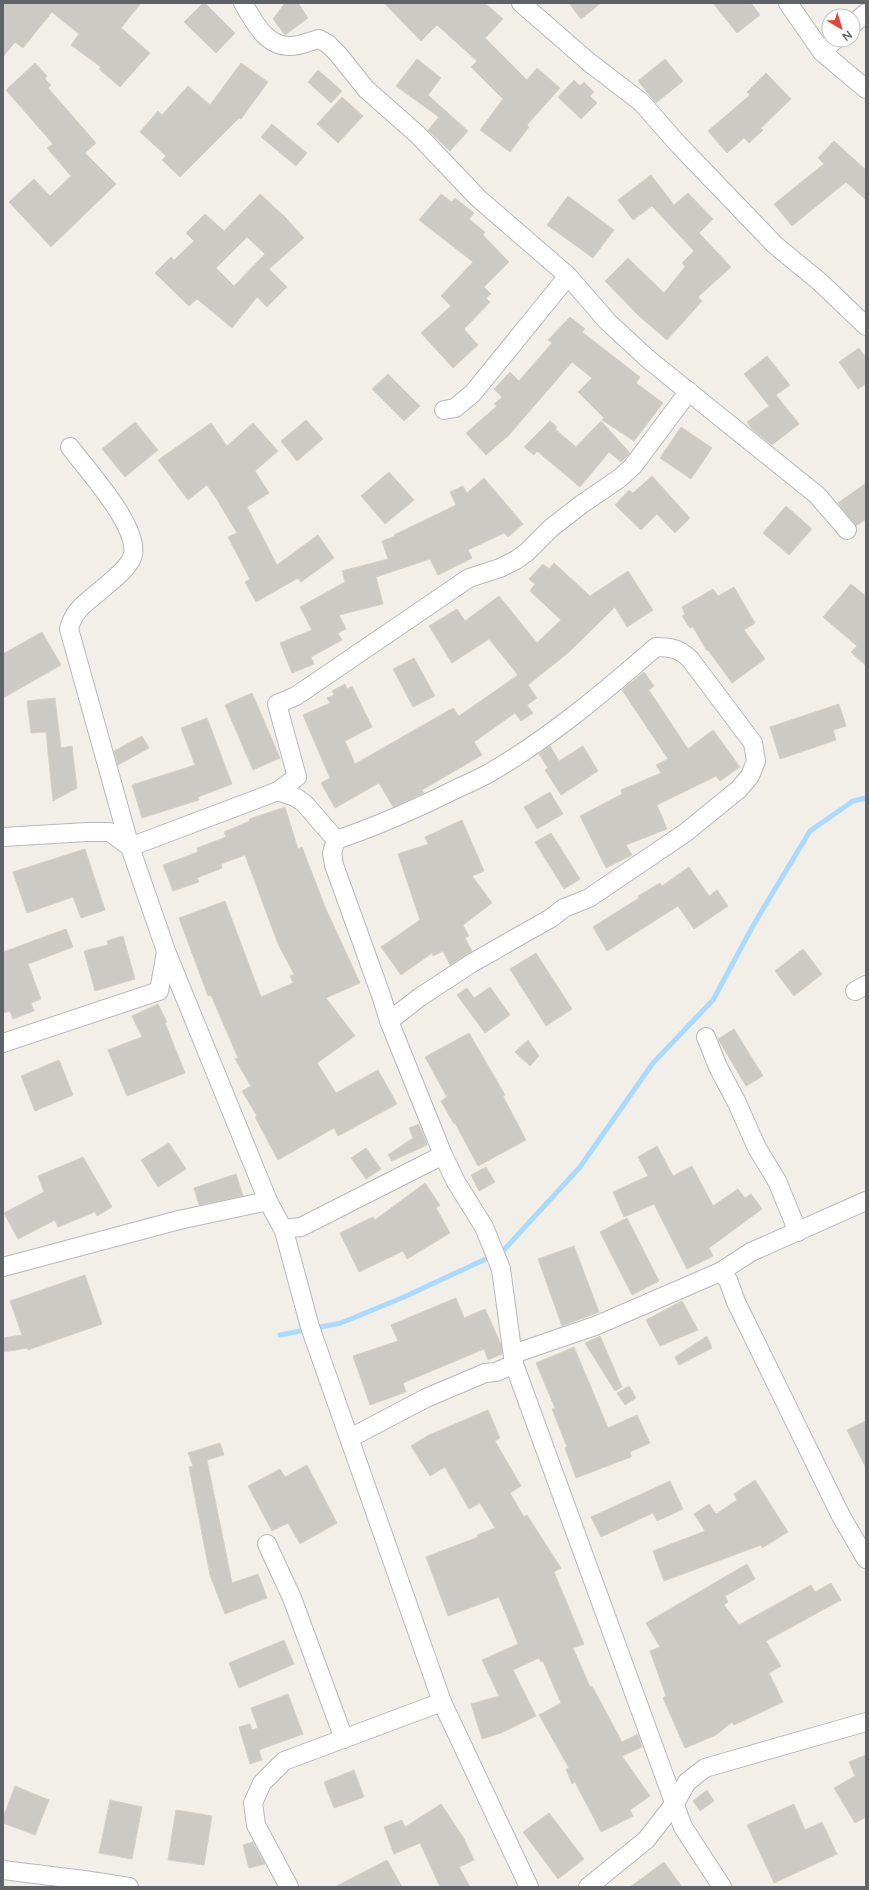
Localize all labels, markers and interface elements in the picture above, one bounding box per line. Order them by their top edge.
north arrow [821,8,861,48]
text: N [839,28,854,43]

